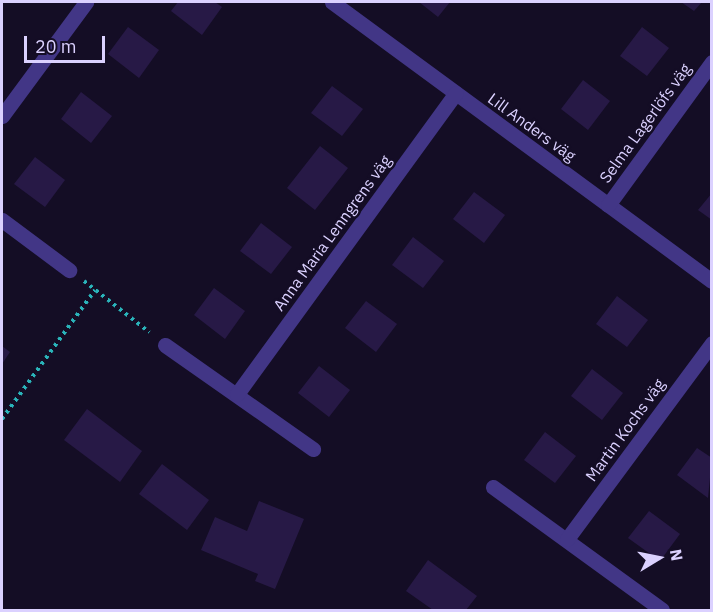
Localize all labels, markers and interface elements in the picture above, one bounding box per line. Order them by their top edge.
scale bar [27,24,108,62]
text: 20 m [35,35,77,58]
street label: Selma Lagerlöfs väg [595,60,695,186]
street label: Lill Anders väg [484,89,580,165]
street label: Anna Maria Lenngrens väg [269,151,395,315]
street label: Martin Kochs väg [581,375,669,485]
north arrow [629,528,689,588]
text: N [666,547,688,562]

